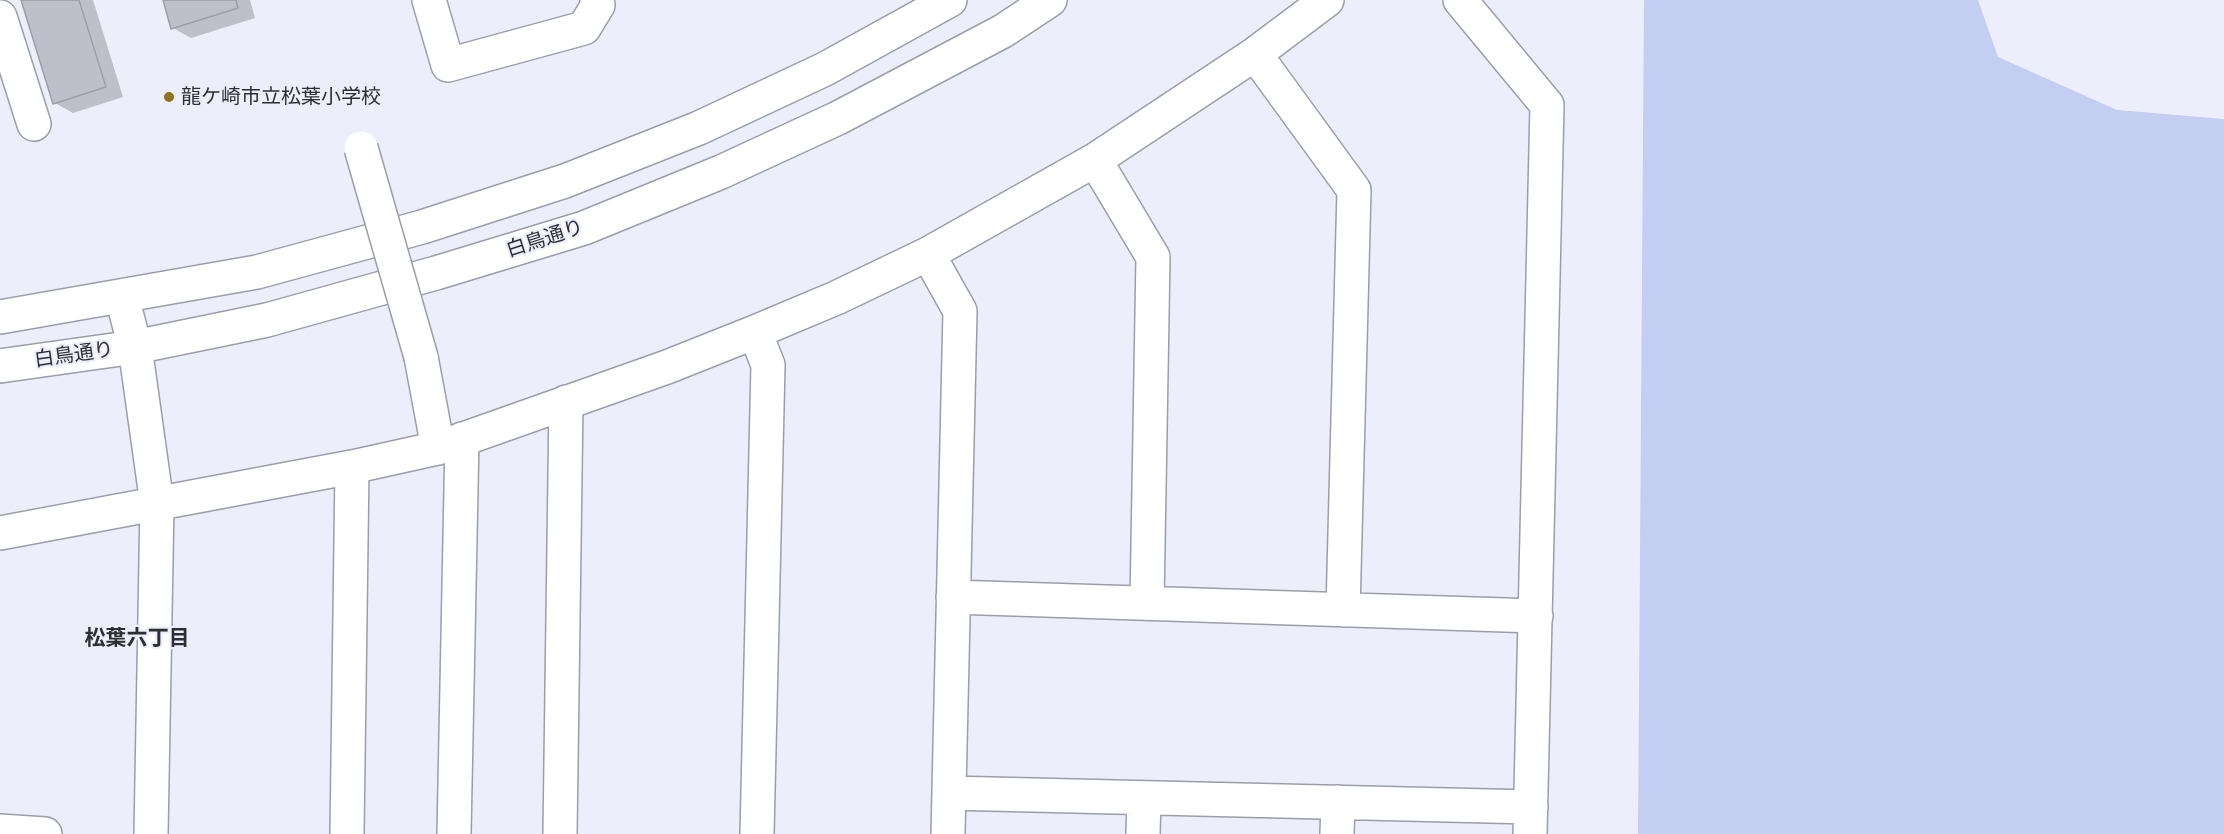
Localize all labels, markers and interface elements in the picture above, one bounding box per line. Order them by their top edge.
place label: 龍ケ崎市立松葉小学校 [181,85,381,109]
marker: 龍ケ崎市立松葉小学校 [162,90,176,104]
street label: 白鳥通り [503,215,587,263]
street label: 白鳥通り [33,338,115,372]
district label: 松葉六丁目 [85,626,189,652]

